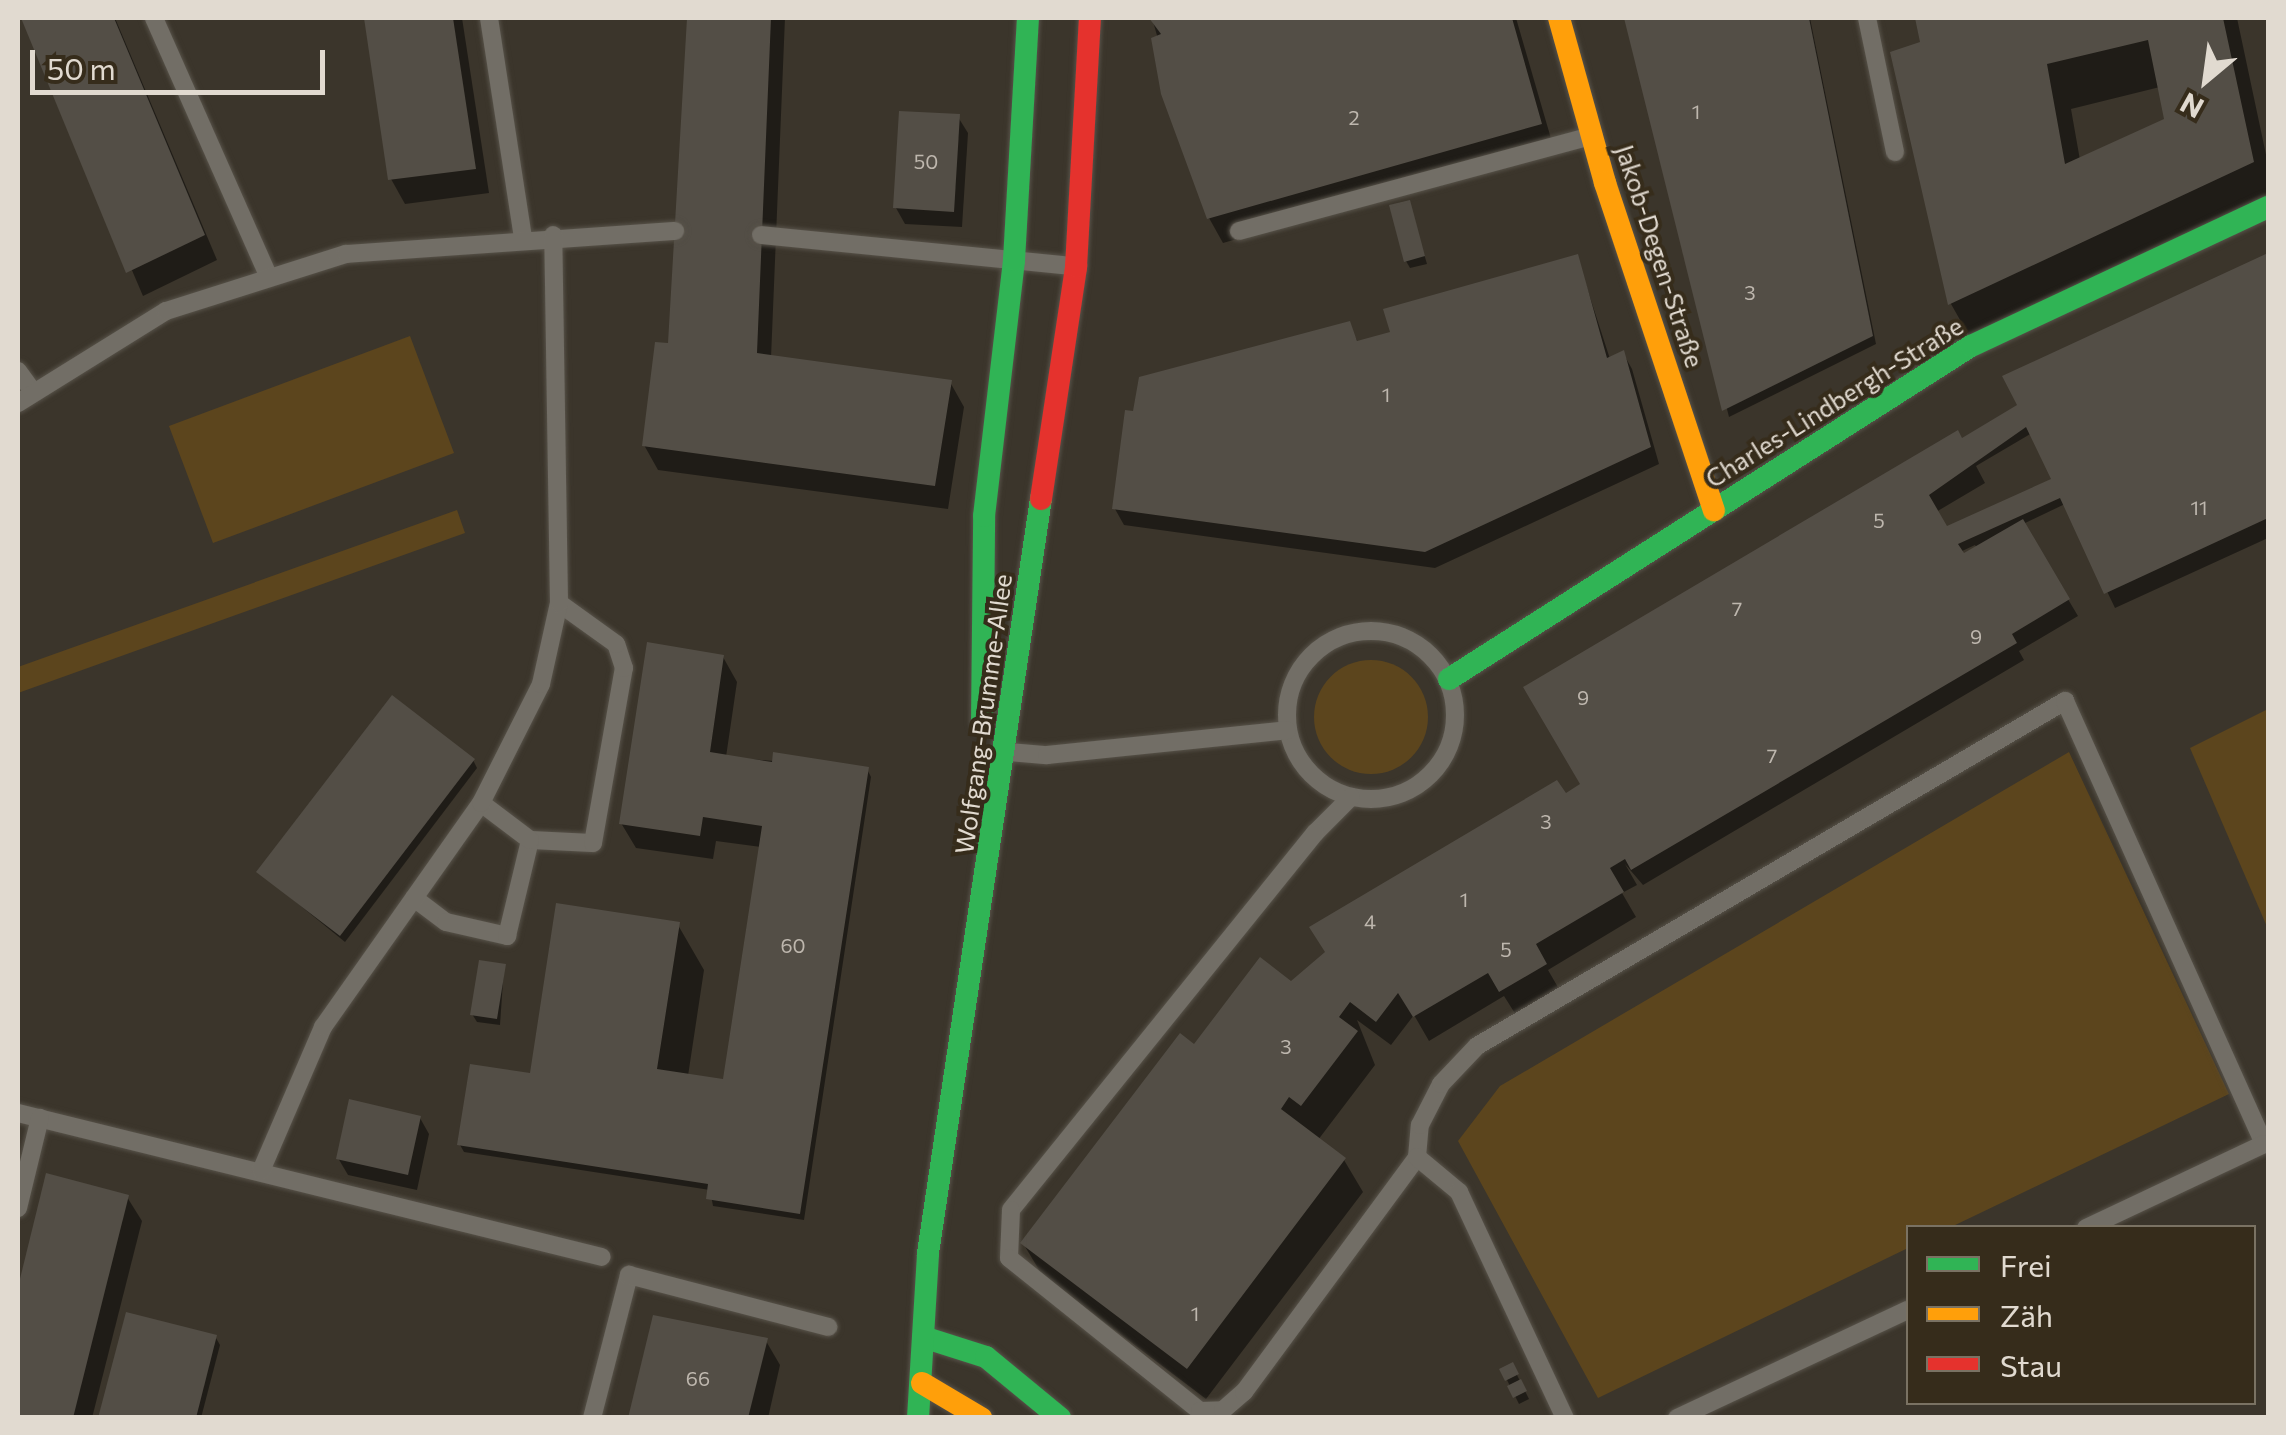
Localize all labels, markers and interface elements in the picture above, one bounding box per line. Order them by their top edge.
scale bar [35,30,330,92]
north arrow [2156,30,2256,130]
text: 50 m [47,49,116,86]
text: N [2174,86,2209,126]
house number: 1 [1692,99,1700,123]
house number: 2 [1348,105,1360,129]
street label: Jakob-Degen-Straße [1610,141,1710,371]
house number: 50 [914,149,938,173]
house number: 3 [1744,280,1756,304]
street label: Charles-Lindbergh-Straße [1700,310,1968,494]
house number: 1 [1382,382,1390,406]
house number: 11 [2190,495,2208,519]
house number: 5 [1873,508,1885,532]
street label: Wolfgang-Brumme-Allee [948,572,1018,856]
house number: 7 [1732,596,1742,620]
house number: 9 [1970,624,1982,648]
house number: 9 [1577,685,1589,709]
house number: 7 [1767,743,1777,767]
house number: 3 [1540,809,1552,833]
house number: 1 [1460,887,1468,911]
house number: 4 [1364,909,1376,933]
house number: 60 [780,933,806,957]
house number: 5 [1500,937,1512,961]
house number: 3 [1280,1034,1292,1058]
legend [1906,1225,2256,1405]
text: Frei [2000,1246,2052,1283]
text: Zäh [2000,1296,2053,1333]
house number: 1 [1191,1301,1199,1325]
text: Stau [2000,1346,2062,1383]
house number: 66 [686,1366,710,1390]

